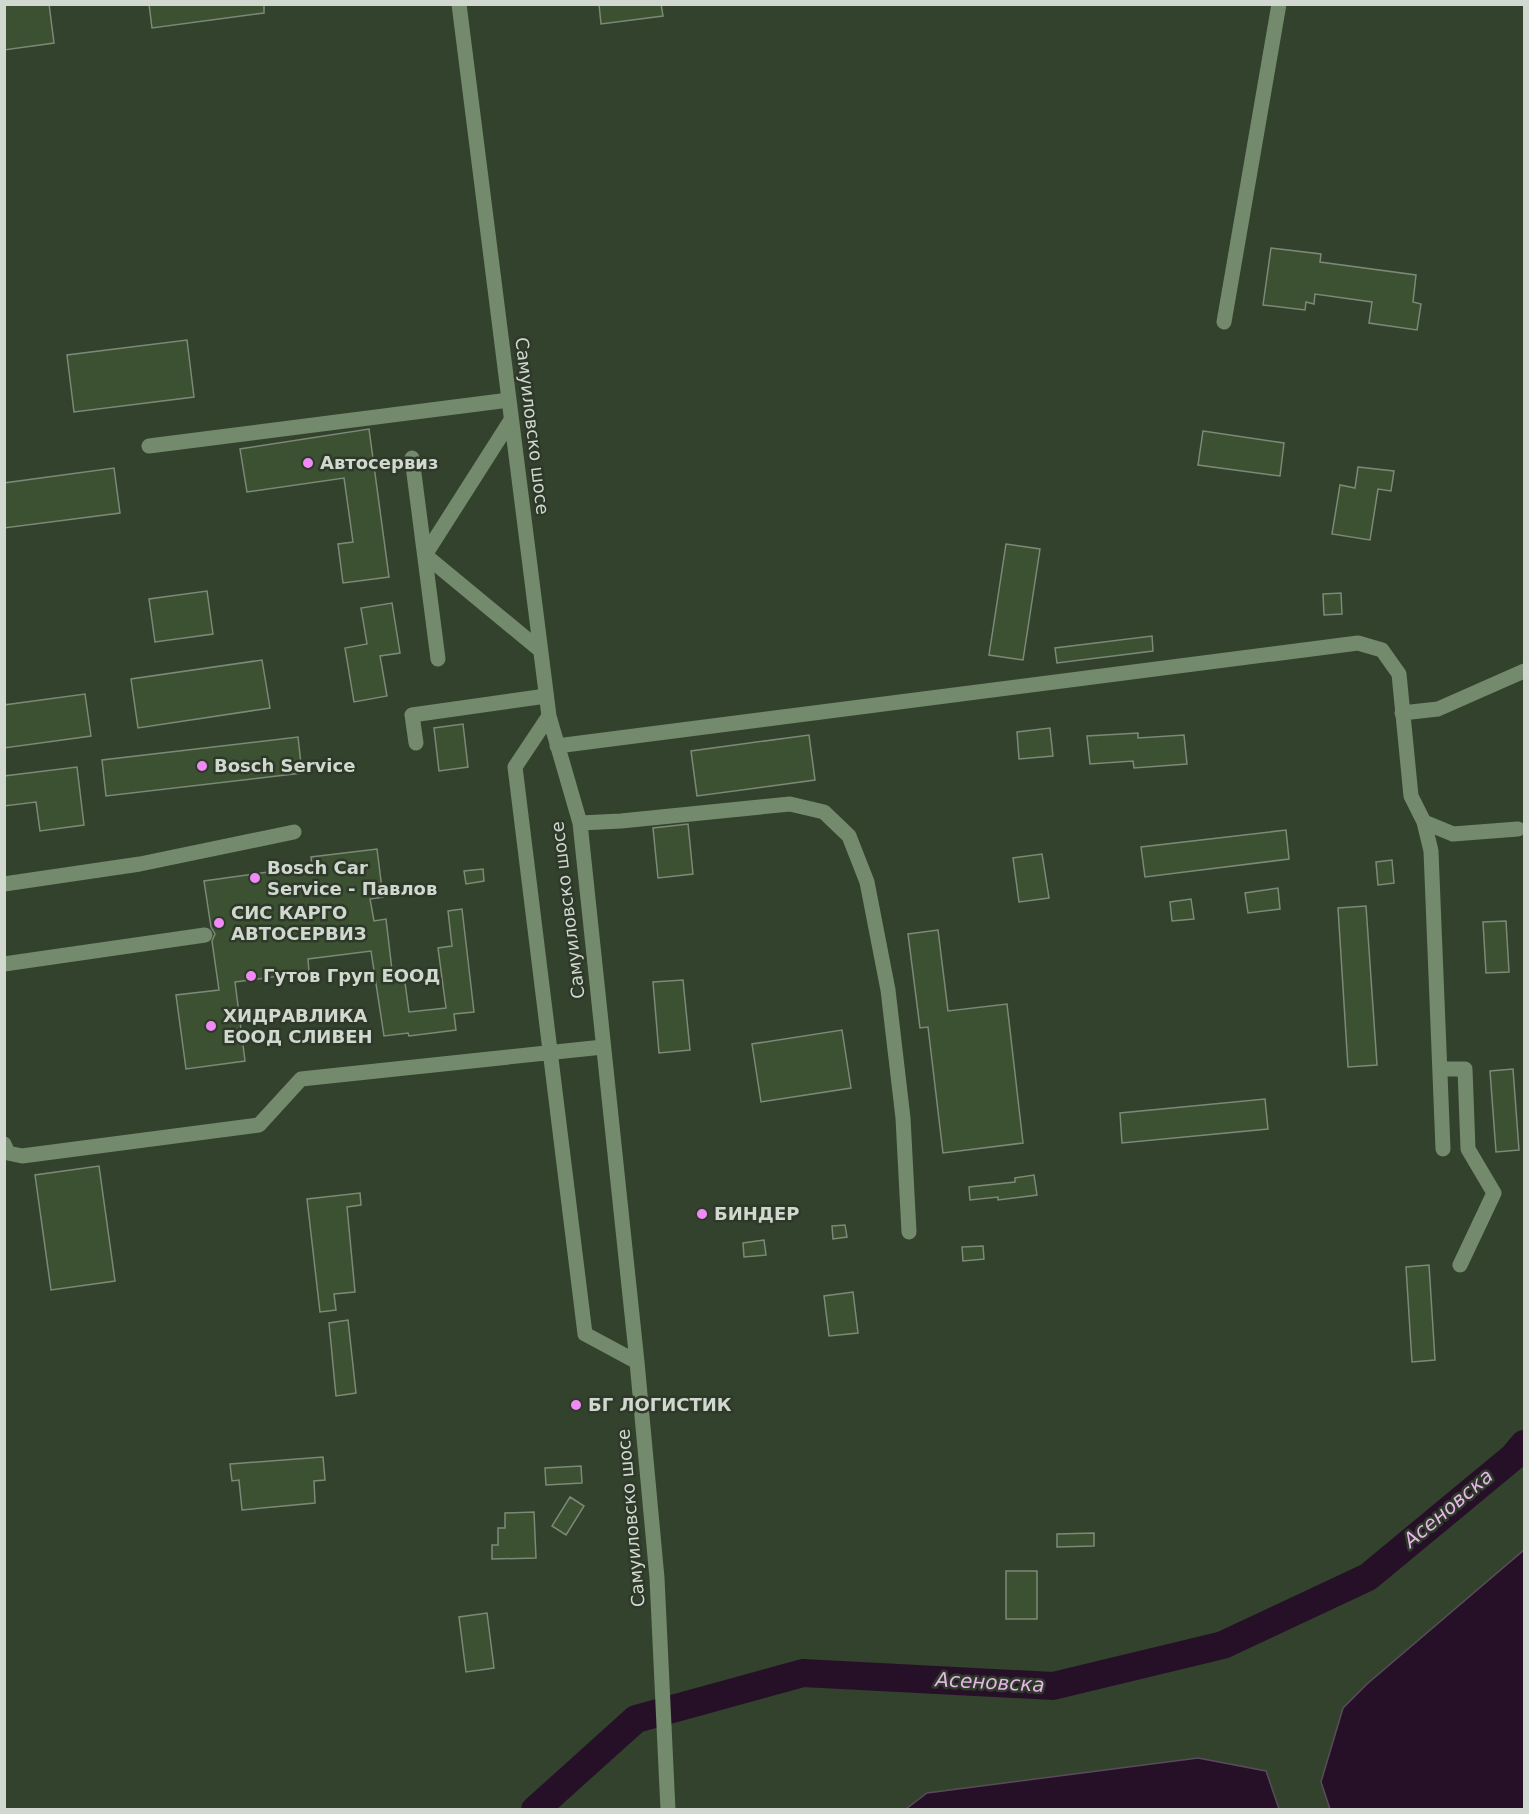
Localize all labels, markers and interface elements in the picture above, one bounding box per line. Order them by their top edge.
street label: Самуиловско шосе [511,336,554,516]
place label: Автосервиз [320,452,438,473]
marker: Автосервиз [301,456,315,470]
place label: Bosch Service [214,755,355,776]
marker: Bosch Service [195,759,209,773]
street label: Самуиловско шосе [546,820,589,1000]
place label: Bosch Car Service - Павлов [267,857,437,899]
marker: Bosch Car Service - Павлов [248,871,262,885]
place label: СИС КАРГО АВТОСЕРВИЗ [231,902,367,944]
marker: СИС КАРГО АВТОСЕРВИЗ [212,916,226,930]
place label: Гутов Груп ЕООД [263,965,440,986]
marker: Гутов Груп ЕООД [244,969,258,983]
place label: ХИДРАВЛИКА ЕООД СЛИВЕН [223,1005,373,1047]
marker: ХИДРАВЛИКА ЕООД СЛИВЕН [204,1019,218,1033]
place label: БИНДЕР [714,1203,799,1224]
marker: БИНДЕР [695,1207,709,1221]
place label: БГ ЛОГИСТИК [588,1394,732,1415]
marker: БГ ЛОГИСТИК [569,1398,583,1412]
street label: Самуиловско шосе [612,1428,649,1608]
water label: Асеновска [1397,1464,1498,1554]
water label: Асеновска [933,1667,1045,1697]

